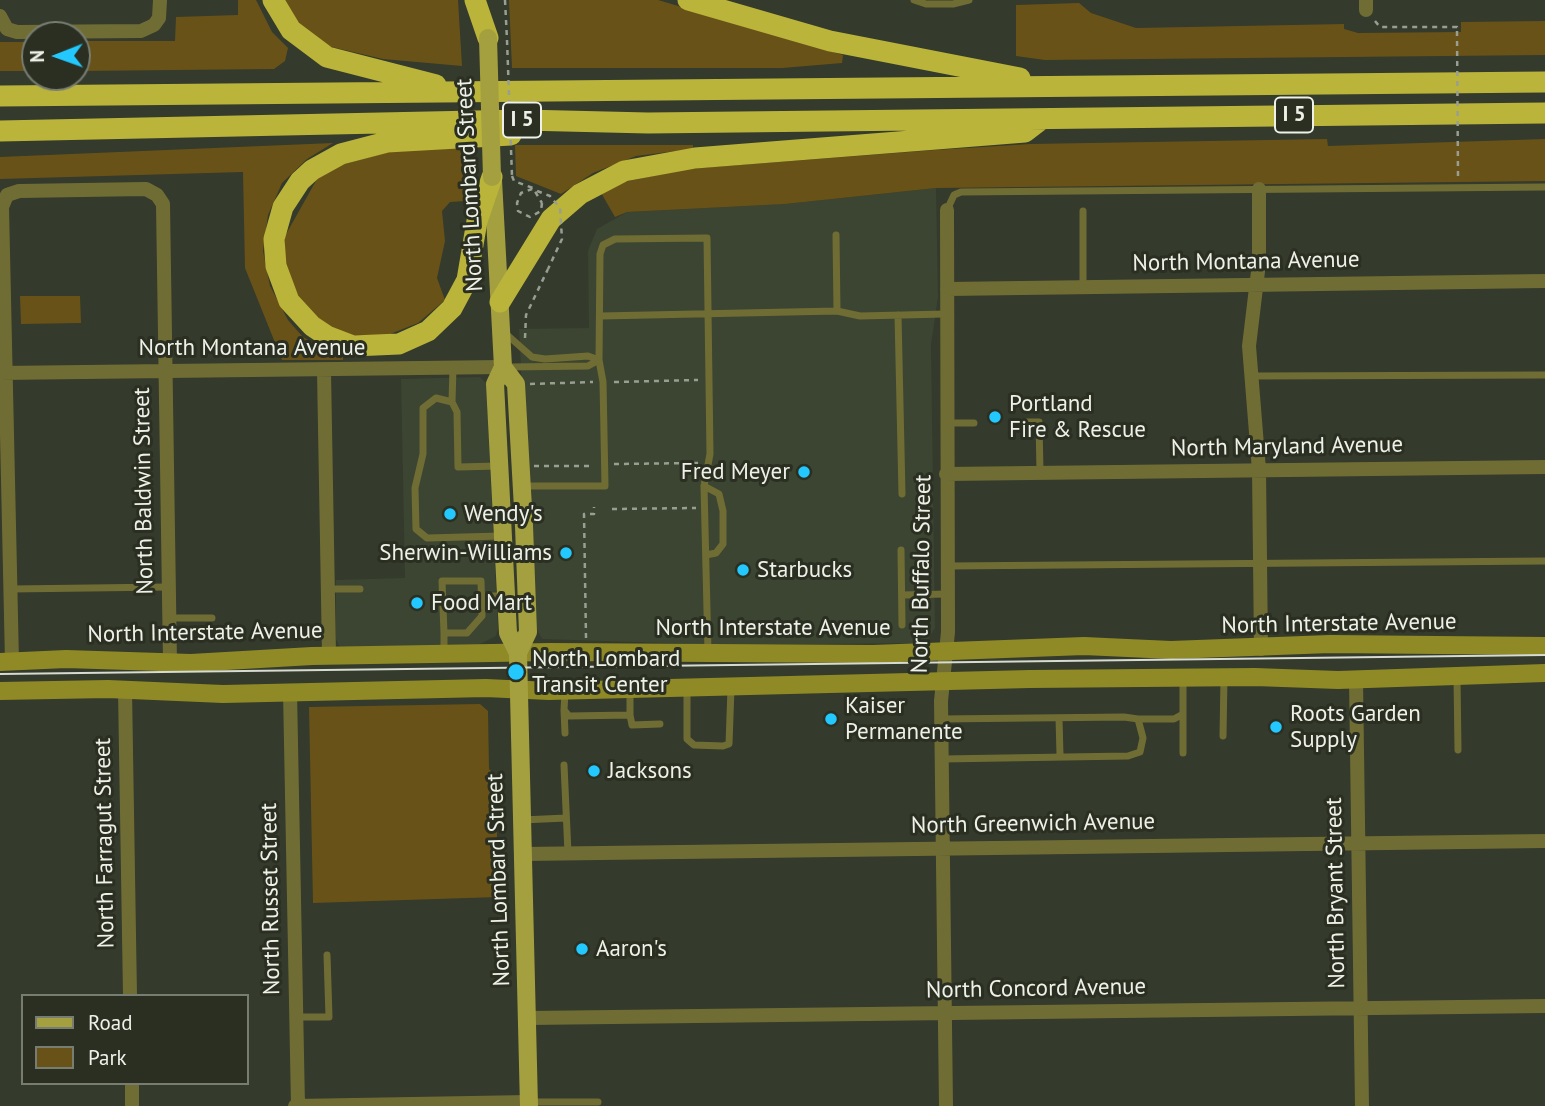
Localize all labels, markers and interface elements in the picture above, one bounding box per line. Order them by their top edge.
north arrow [21,21,91,91]
text: N [25,50,49,63]
street label: North Lombard Street [451,78,489,292]
road number: I 5 [1275,97,1313,132]
road number: I 5 [503,102,541,138]
street label: North Montana Avenue [1132,246,1360,278]
street label: North Montana Avenue [138,334,366,362]
street label: North Baldwin Street [128,387,160,595]
place label: Portland Fire & Rescue [1009,390,1146,444]
marker: Portland Fire & Rescue [987,409,1003,425]
street label: North Maryland Avenue [1171,431,1403,463]
place label: Fred Meyer [681,458,790,486]
marker: Fred Meyer [796,464,812,480]
street label: North Buffalo Street [906,474,938,674]
place label: Wendy's [464,500,543,528]
marker: Wendy's [442,506,458,522]
place label: Sherwin-Williams [379,539,552,567]
marker: Sherwin-Williams [558,545,574,561]
place label: Starbucks [757,556,852,584]
marker: Starbucks [735,562,751,578]
place label: Food Mart [431,589,532,617]
marker: Food Mart [409,595,425,611]
street label: North Interstate Avenue [1221,608,1457,640]
street label: North Interstate Avenue [655,614,891,642]
street label: North Interstate Avenue [87,617,323,649]
place label: North Lombard Transit Center [532,645,680,699]
marker: North Lombard Transit Center [506,662,526,682]
place label: Kaiser Permanente [845,692,963,746]
place label: Roots Garden Supply [1290,700,1421,754]
marker: Kaiser Permanente [823,711,839,727]
marker: Roots Garden Supply [1268,719,1284,735]
street label: North Farragut Street [89,737,121,949]
place label: Jacksons [608,757,692,785]
marker: Jacksons [586,763,602,779]
street label: North Lombard Street [481,773,517,987]
street label: North Bryant Street [1321,797,1351,989]
street label: North Russet Street [256,803,286,995]
street label: North Greenwich Avenue [911,808,1155,840]
place label: Aaron's [596,935,667,963]
marker: Aaron's [574,941,590,957]
street label: North Concord Avenue [926,973,1146,1005]
legend [21,994,248,1085]
text: Road [88,1009,132,1036]
text: Park [88,1044,127,1071]

